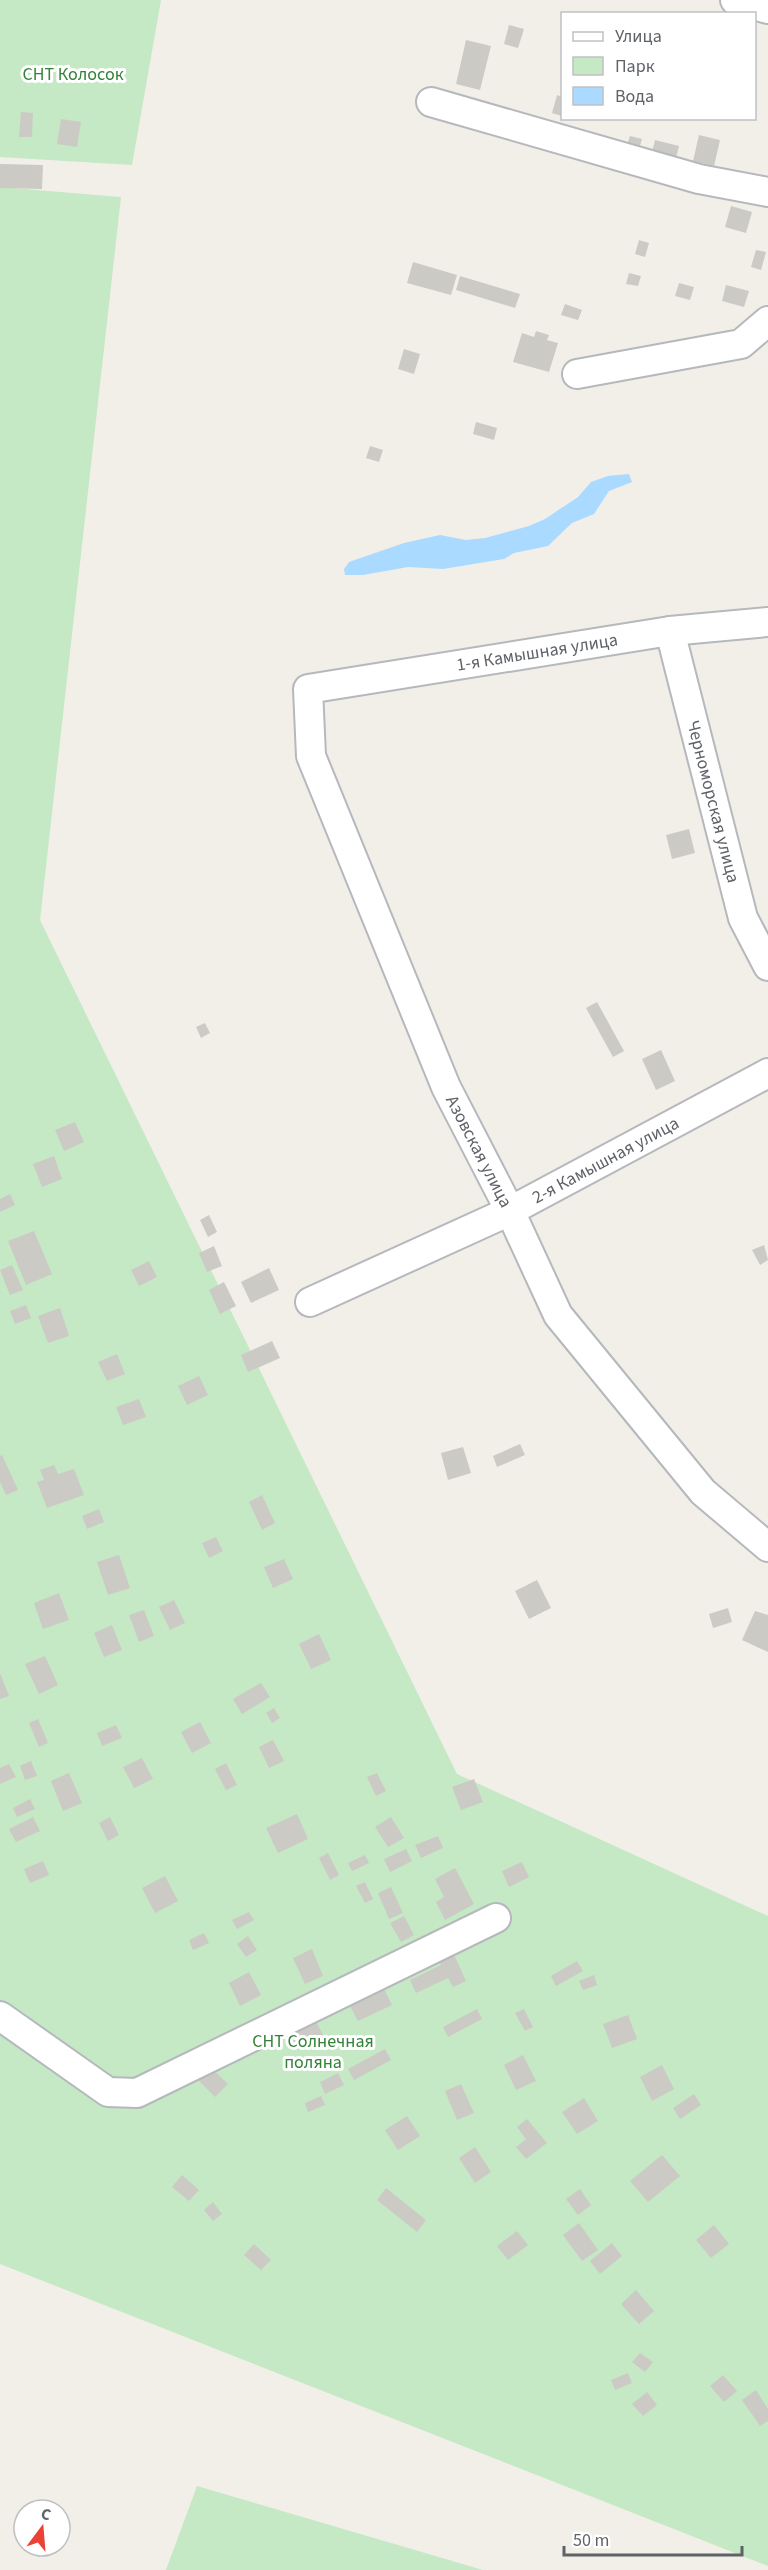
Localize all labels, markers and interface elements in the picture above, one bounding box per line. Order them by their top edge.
legend [561,12,756,120]
text: Улица [615,24,662,49]
text: Парк [615,54,655,79]
park label: СНТ Колосок [22,62,124,87]
text: Вода [615,84,654,109]
street label: 1-я Камышная улица [455,627,620,678]
street label: Черноморская улица [680,718,746,886]
street label: Азовская улица [439,1091,518,1212]
street label: 2-я Камышная улица [528,1111,684,1210]
park label: СНТ Солнечная поляна [252,2029,374,2075]
north arrow [12,2498,72,2558]
text: С [38,2503,53,2526]
scale bar [564,2519,742,2557]
text: 50 m [573,2528,609,2553]

